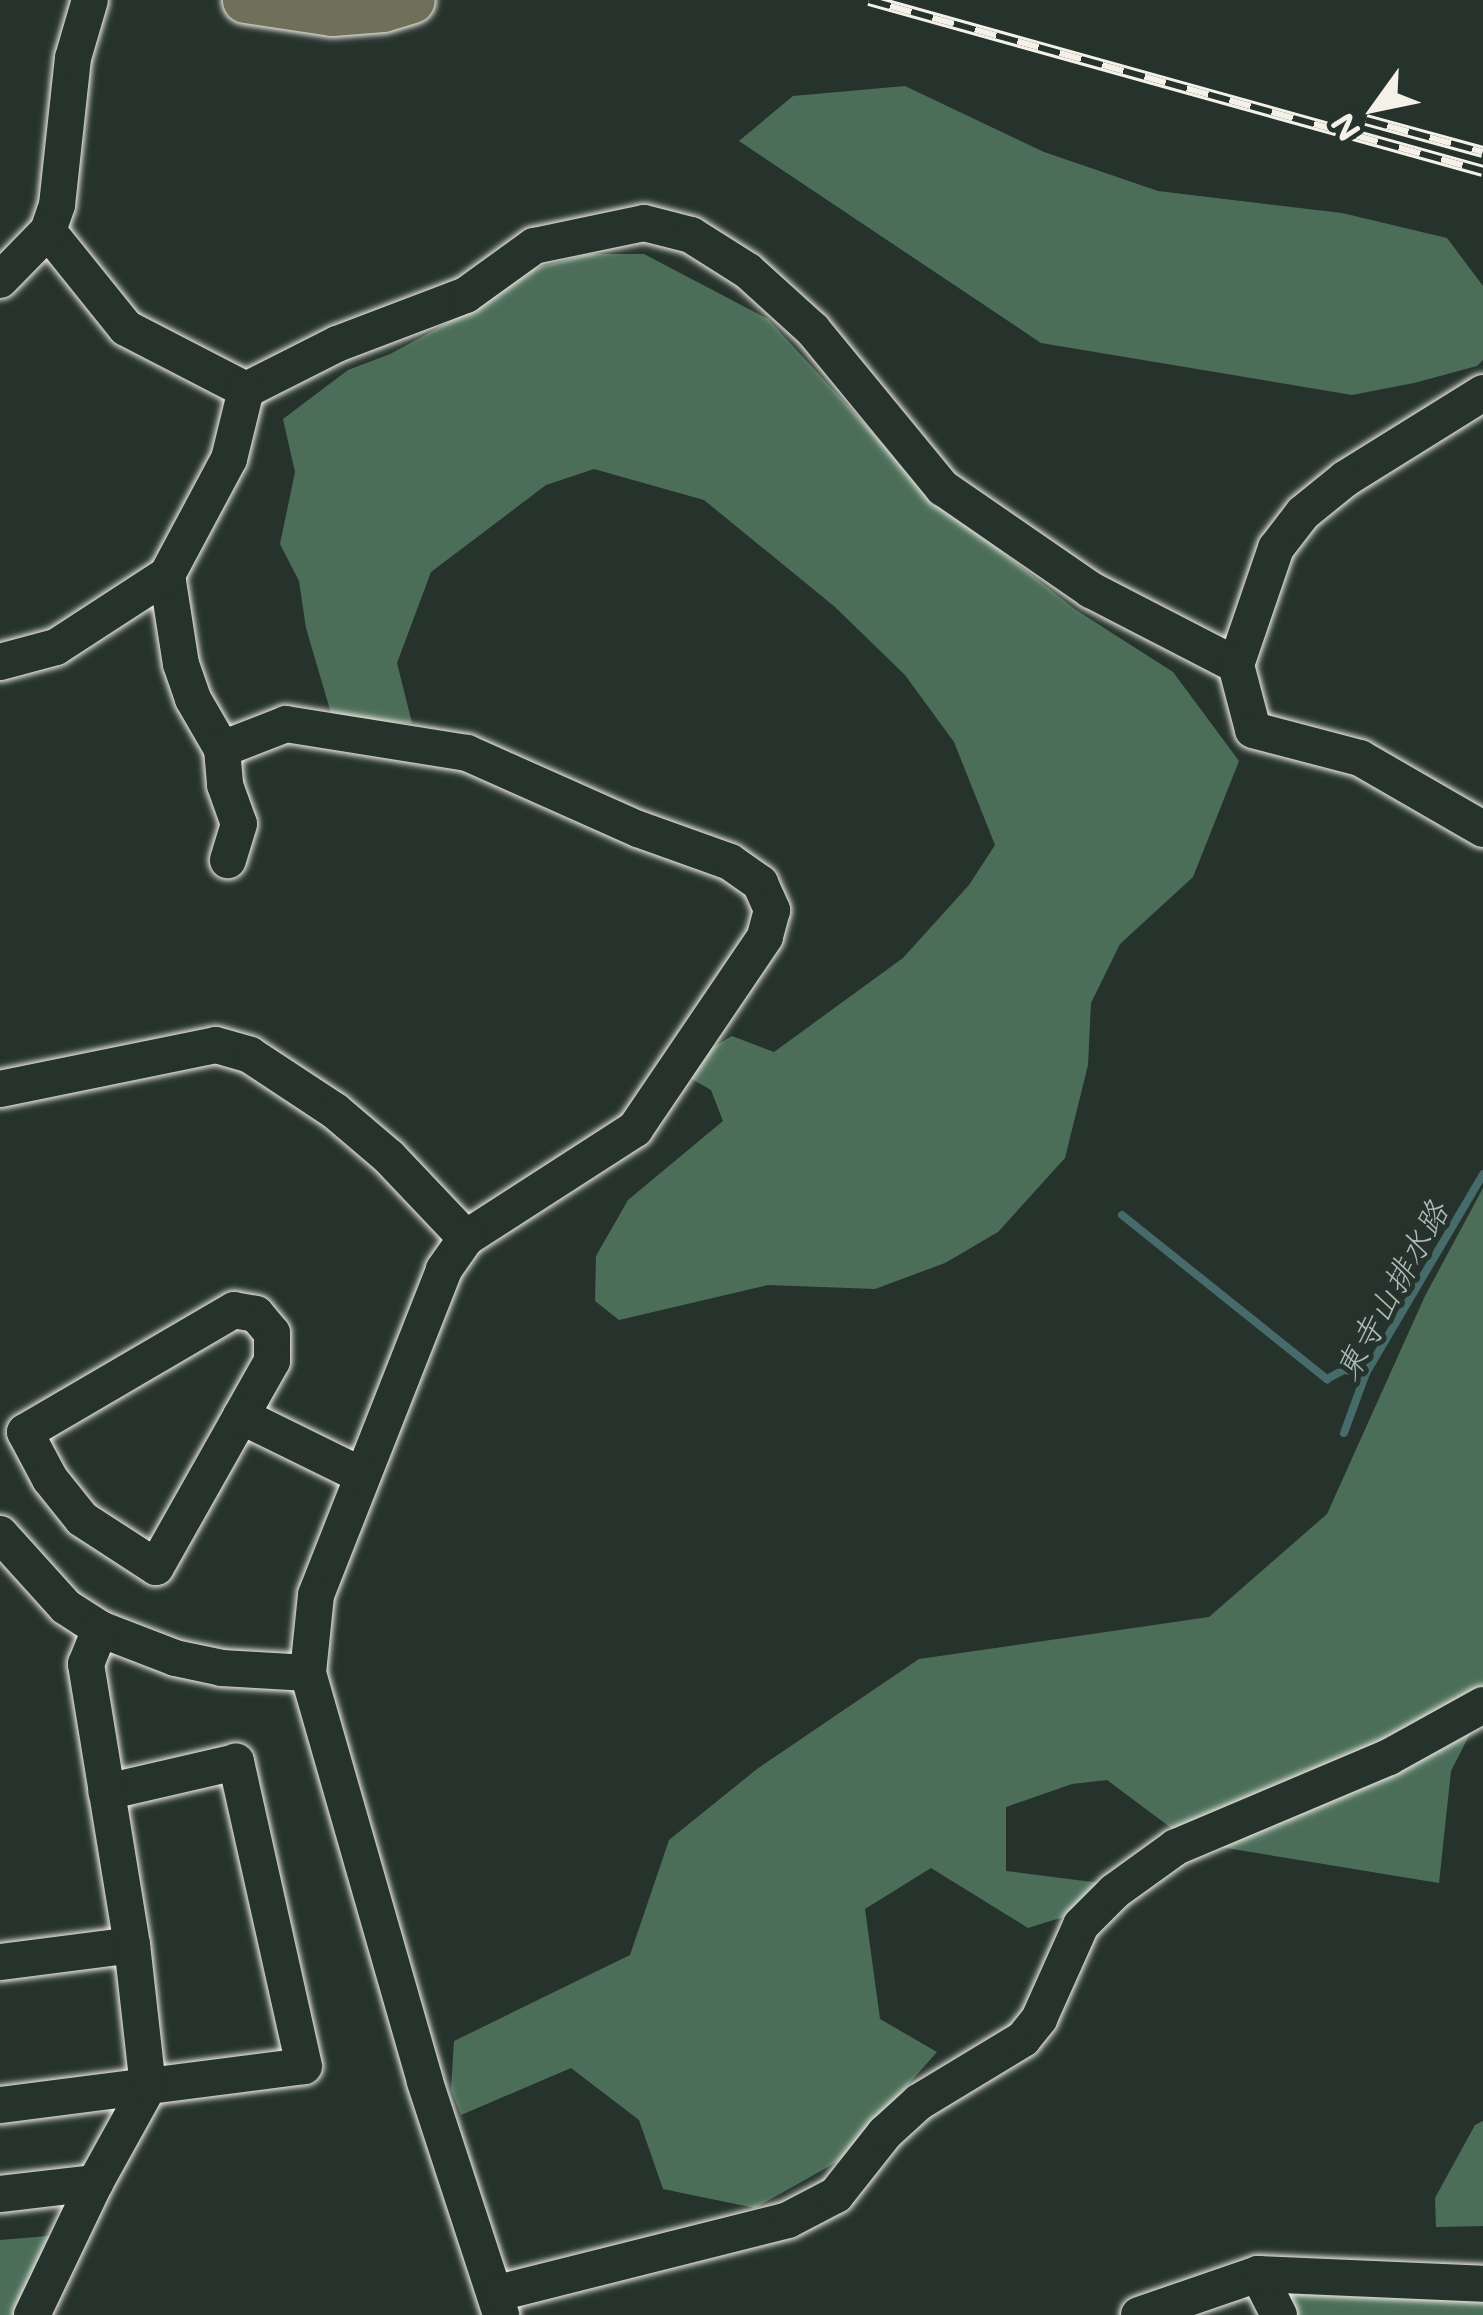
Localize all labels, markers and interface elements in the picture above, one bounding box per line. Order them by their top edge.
north arrow [1315,48,1435,168]
text: N [1320,106,1369,150]
water label: 東寺山排水路 [1325,1194,1455,1386]

